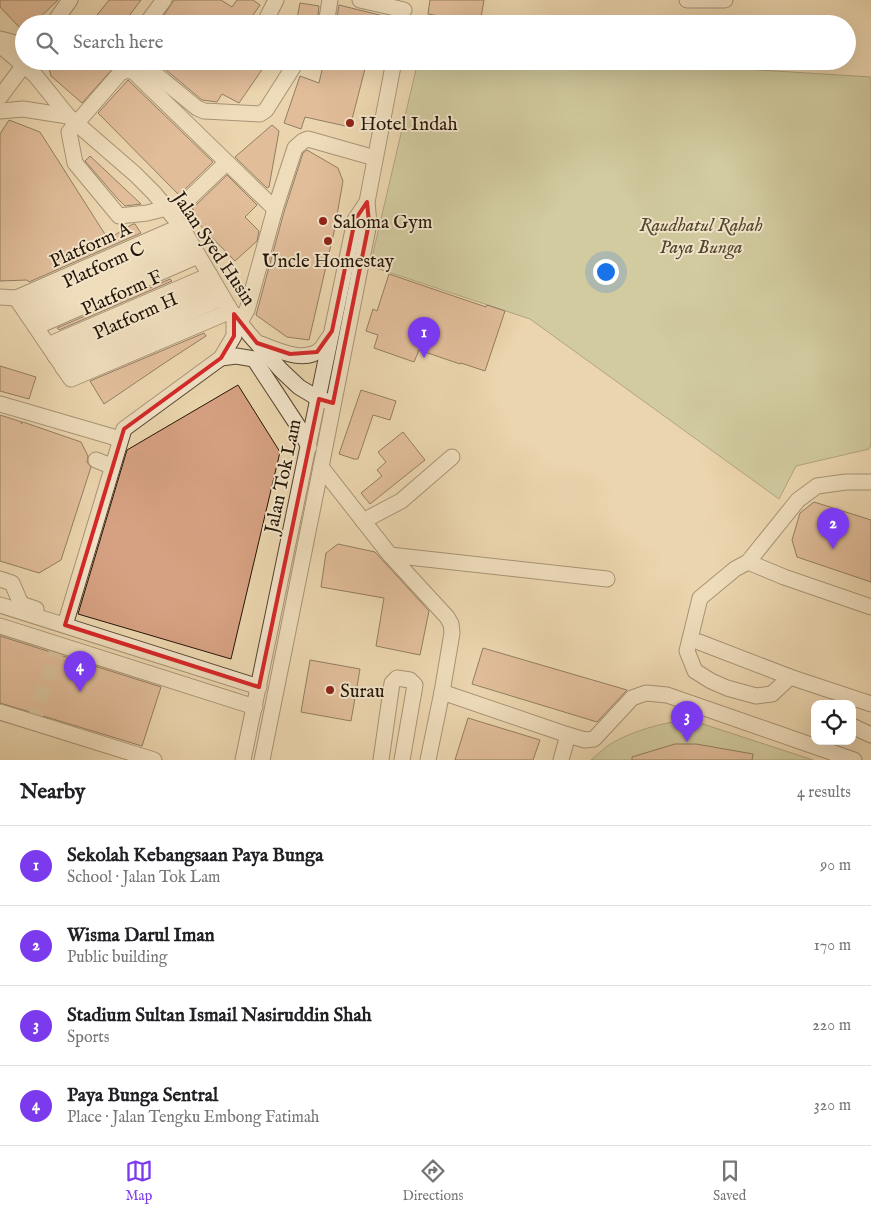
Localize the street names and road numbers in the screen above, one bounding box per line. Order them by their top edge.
street label: Jalan Syed Husin [165,186,260,311]
street label: Platform A [46,217,136,274]
street label: Platform C [59,237,149,295]
street label: Platform F [78,265,166,322]
street label: Platform H [90,288,182,346]
street label: Jalan Tok Lam [260,417,308,538]

